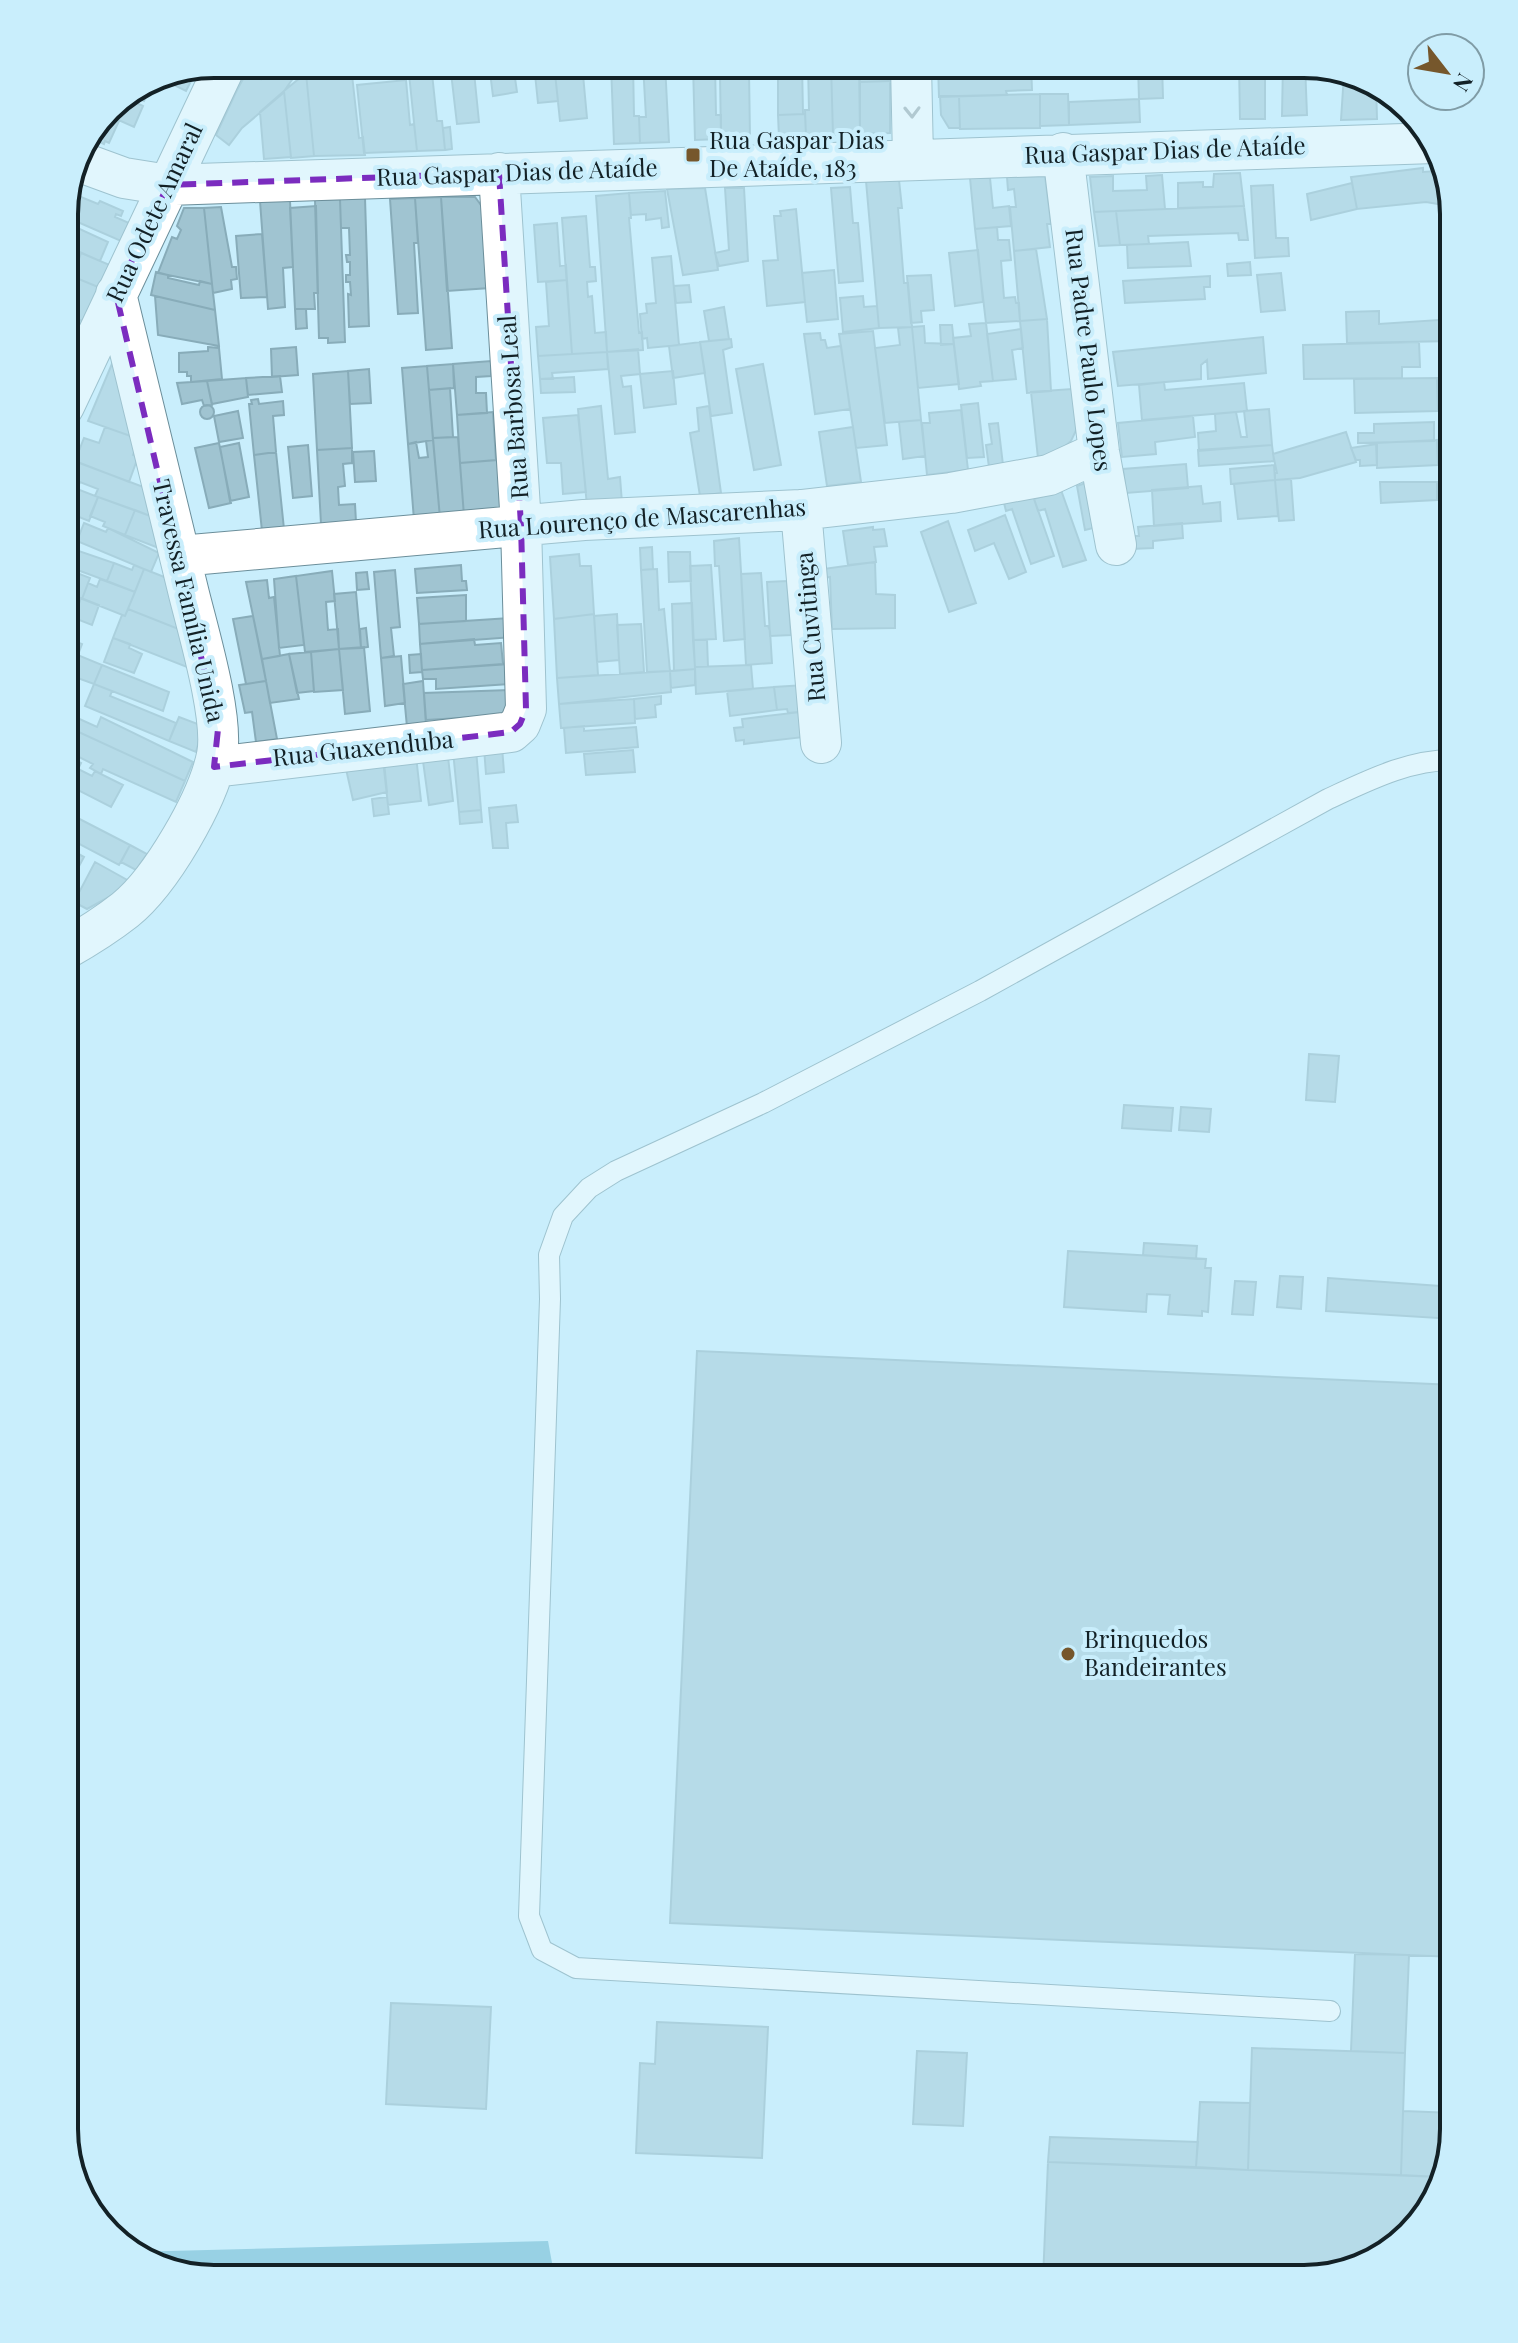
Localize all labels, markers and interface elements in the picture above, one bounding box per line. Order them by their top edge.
north arrow [1406,32,1486,112]
text: N [1447,68,1481,97]
one-way arrow [903,106,920,119]
street label: Rua Odete Amaral [98,117,209,307]
place label: Rua Gaspar Dias De Ataíde, 183 [709,123,885,183]
street label: Rua Gaspar Dias de Ataíde [1024,128,1306,170]
marker: Rua Gaspar Dias De Ataíde, 183 [684,146,702,164]
street label: Rua Gaspar Dias de Ataíde [376,150,658,192]
street label: Rua Padre Paulo Lopes [1059,226,1121,473]
street label: Rua Barbosa Leal [490,314,534,500]
street label: Travessa Família Unida [146,476,234,725]
street label: Rua Lourenço de Mascarenhas [477,490,807,544]
street label: Rua Cuvitinga [787,551,831,703]
street label: Rua Guaxenduba [271,722,455,772]
place label: Brinquedos Bandeirantes [1084,1622,1227,1682]
marker: Brinquedos Bandeirantes [1059,1645,1077,1663]

